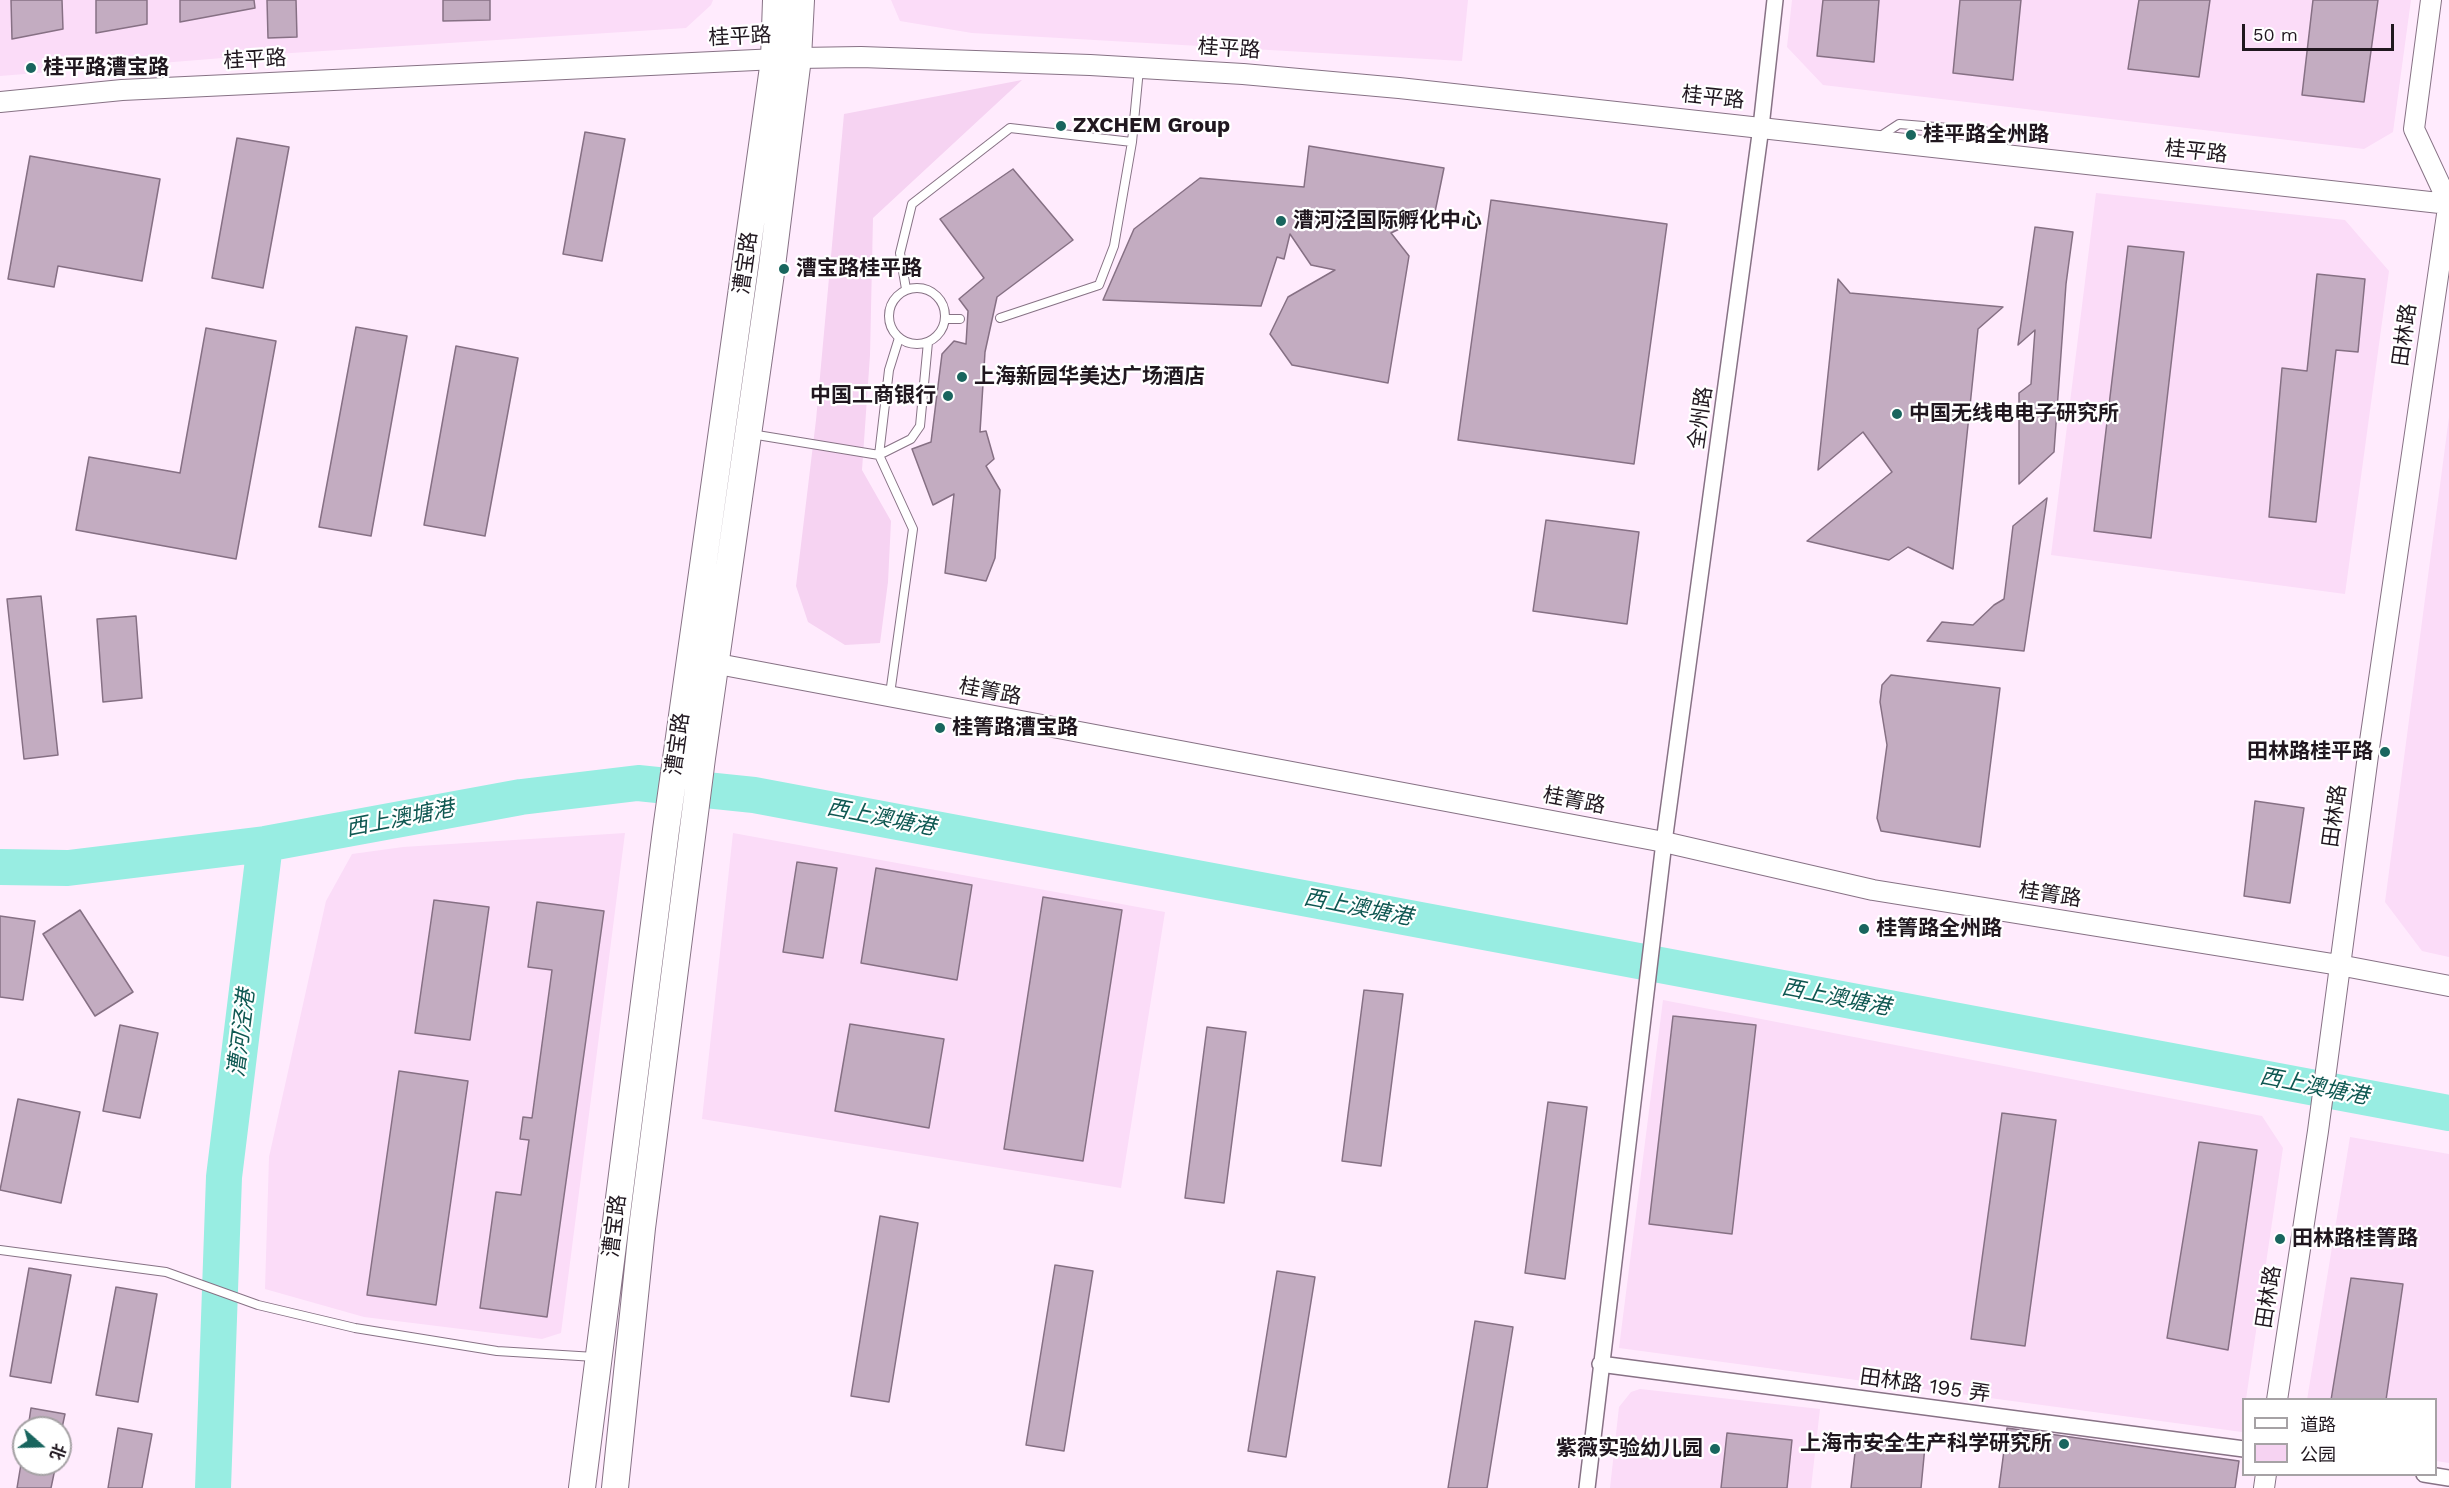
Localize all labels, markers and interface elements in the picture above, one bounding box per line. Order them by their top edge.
scale bar [2245,12,2396,50]
street label: 桂平路 [708,23,772,51]
text: 50 m [2253,24,2298,45]
street label: 桂平路 [1197,34,1261,64]
street label: 桂平路 [223,46,287,74]
place label: 桂平路漕宝路 [43,55,169,81]
marker: 桂平路漕宝路 [24,61,38,75]
street label: 桂平路 [1680,82,1746,114]
place label: ZXCHEM Group [1073,113,1230,139]
marker: ZXCHEM Group [1054,119,1068,133]
place label: 桂平路全州路 [1923,122,2049,148]
marker: 桂平路全州路 [1904,128,1918,142]
street label: 桂平路 [2163,136,2229,168]
place label: 漕河泾国际孵化中心 [1293,208,1482,234]
marker: 漕河泾国际孵化中心 [1274,214,1288,228]
street label: 漕宝路 [729,230,763,296]
place label: 漕宝路桂平路 [796,256,922,282]
marker: 漕宝路桂平路 [777,262,791,276]
street label: 田林路 [2388,302,2422,368]
place label: 上海新园华美达广场酒店 [974,364,1205,390]
marker: 上海新园华美达广场酒店 [955,370,969,384]
place label: 中国工商银行 [810,383,936,409]
street label: 全州路 [1684,385,1718,451]
marker: 中国工商银行 [941,389,955,403]
place label: 中国无线电电子研究所 [1909,401,2119,427]
marker: 中国无线电电子研究所 [1890,407,1904,421]
street label: 桂箐路 [957,674,1023,710]
street label: 漕宝路 [661,711,695,777]
place label: 桂箐路漕宝路 [952,715,1078,741]
marker: 桂箐路漕宝路 [933,721,947,735]
place label: 田林路桂平路 [2247,739,2373,765]
marker: 田林路桂平路 [2378,745,2392,759]
street label: 桂箐路 [1541,783,1607,819]
street label: 田林路 [2318,783,2352,849]
water label: 西上澳塘港 [824,795,938,841]
water label: 西上澳塘港 [343,796,457,842]
street label: 桂箐路 [2017,878,2083,912]
water label: 西上澳塘港 [1301,885,1415,931]
place label: 桂箐路全州路 [1876,916,2002,942]
marker: 桂箐路全州路 [1857,922,1871,936]
water label: 西上澳塘港 [1779,975,1893,1021]
water label: 漕河泾港 [224,988,260,1078]
water label: 西上澳塘港 [2257,1064,2371,1110]
street label: 漕宝路 [599,1193,631,1259]
place label: 田林路桂箐路 [2292,1226,2418,1252]
marker: 田林路桂箐路 [2273,1232,2287,1246]
street label: 田林路 [2252,1264,2286,1330]
street label: 田林路 195 弄 [1858,1364,1992,1408]
legend [2242,1398,2437,1476]
text: 道路 [2300,1414,2336,1435]
north arrow [12,1416,72,1476]
place label: 上海市安全生产科学研究所 [1800,1431,2052,1457]
place label: 紫薇实验幼儿园 [1556,1436,1703,1462]
marker: 上海市安全生产科学研究所 [2057,1437,2071,1451]
text: 北 [46,1441,69,1462]
marker: 紫薇实验幼儿园 [1708,1442,1722,1456]
text: 公园 [2300,1444,2336,1465]

